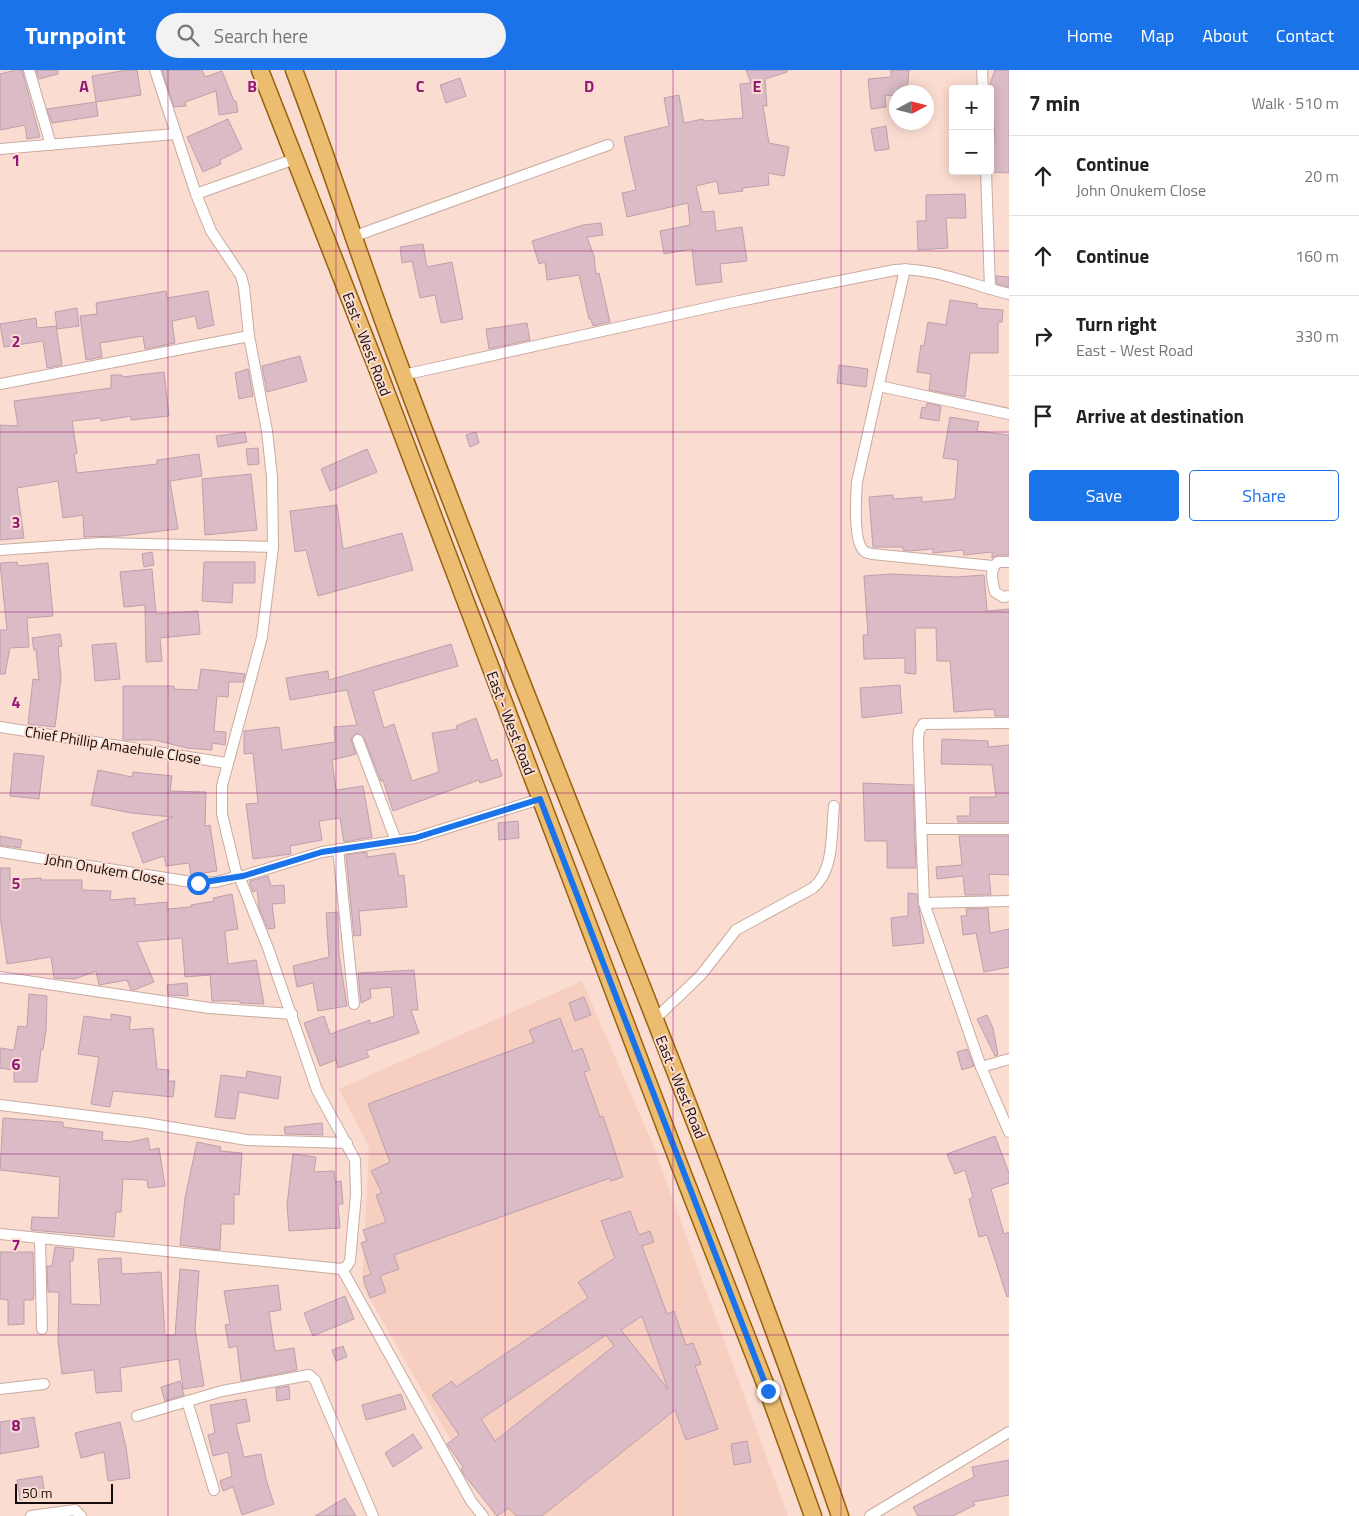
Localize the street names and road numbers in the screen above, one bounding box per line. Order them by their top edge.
street label: East - West Road [337,289,397,399]
street label: East - West Road [481,668,541,778]
street label: Chief Phillip Amaehule Close [23,720,203,770]
street label: John Onukem Close [43,847,167,891]
street label: East - West Road [650,1032,712,1142]

